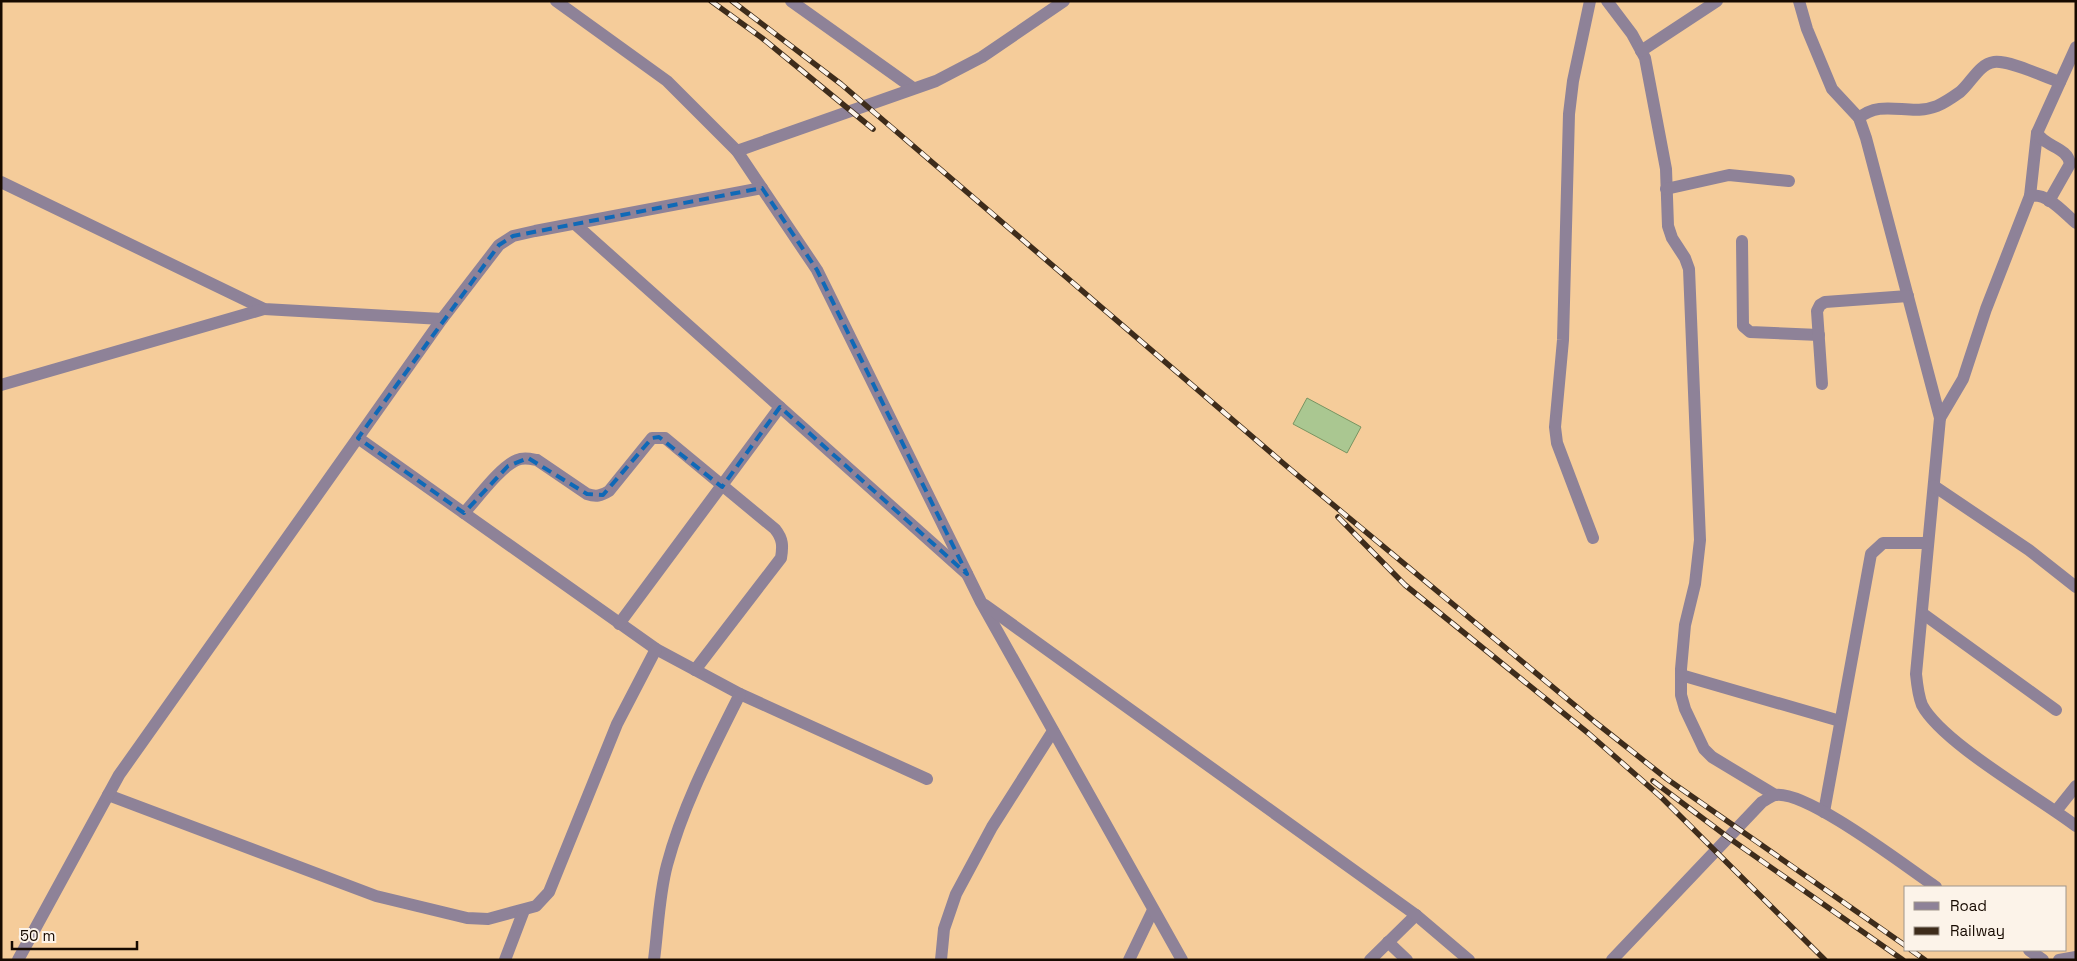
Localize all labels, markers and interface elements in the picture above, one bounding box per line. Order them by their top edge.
legend [1904,886,2067,951]
text: Road [1950,896,1987,915]
scale bar [12,918,138,950]
text: Railway [1950,921,2005,940]
text: 50 m [20,926,55,945]

